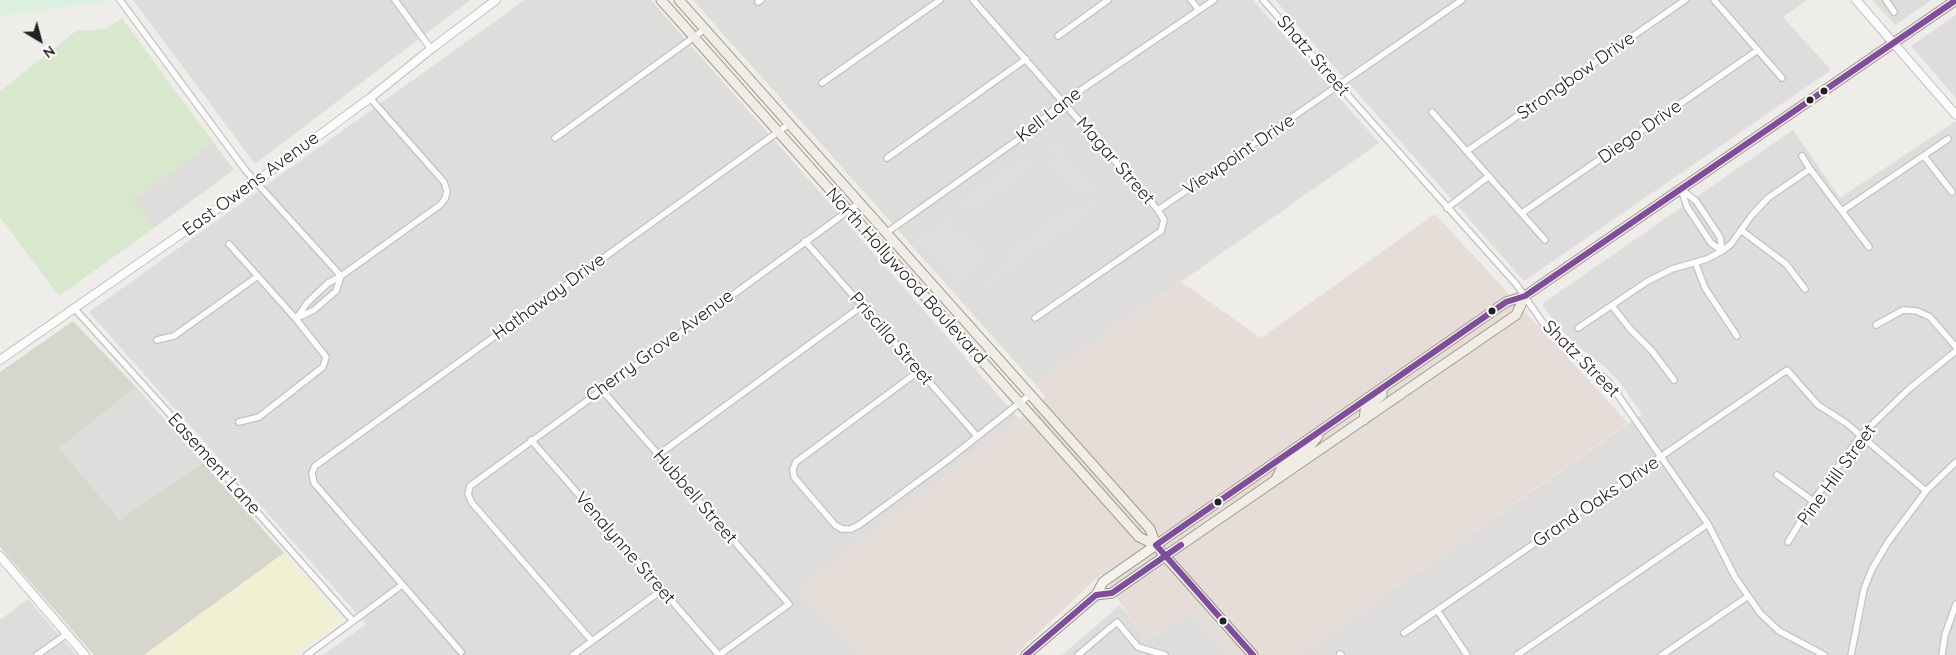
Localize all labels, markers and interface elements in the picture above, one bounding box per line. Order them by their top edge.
street label: Shatz Street [1272,11,1354,101]
north arrow [15,15,65,65]
street label: Strongbow Drive [1513,27,1639,125]
text: N [40,42,59,62]
street label: Kell Lane [1012,83,1086,147]
unlabelled marker [1819,86,1829,96]
street label: Diego Drive [1594,95,1686,169]
unlabelled marker [1805,95,1815,105]
street label: Viewpoint Drive [1179,110,1299,200]
street label: Magar Street [1071,113,1159,209]
street label: East Owens Avenue [179,127,323,241]
street label: North Hollywood Boulevard [821,183,991,369]
street label: Hathaway Drive [488,249,610,345]
street label: Cherry Grove Avenue [582,285,738,407]
street label: Priscilla Street [845,288,937,390]
unlabelled marker [1487,306,1497,316]
street label: Shatz Street [1538,316,1624,402]
street label: Easement Lane [163,409,265,519]
street label: Pine Hill Street [1793,420,1881,530]
street label: Hubbell Street [648,446,742,548]
street label: Grand Oaks Drive [1529,452,1663,552]
street label: Venalynne Street [570,487,680,609]
unlabelled marker [1213,497,1223,507]
unlabelled marker [1218,616,1228,626]

